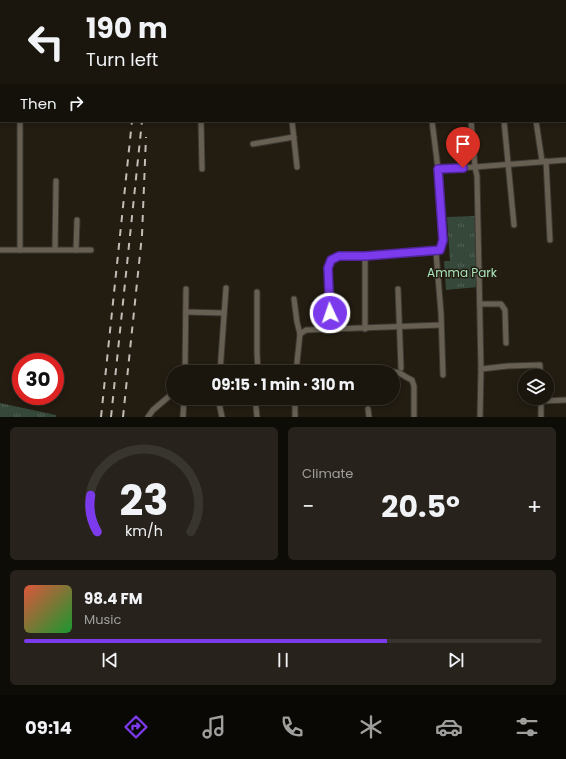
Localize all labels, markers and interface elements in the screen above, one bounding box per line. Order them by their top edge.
text: 190 m [86,9,168,48]
icon: left [20,16,72,68]
text: Turn left [86,47,158,72]
icon: right [65,92,87,114]
text: Then [20,93,57,114]
pin [446,127,480,168]
icon: arrive [452,133,474,155]
park label: Amma Park [427,264,498,281]
position arrow [309,292,351,334]
speed limit sign: 30 [12,353,64,405]
map controls [518,369,554,405]
button: layers [518,369,554,405]
text: 09:15 · 1 min · 310 m [211,374,355,395]
text: Climate [302,464,353,483]
text: 23 [120,470,168,529]
text: 20.5° [381,485,460,528]
text: − [302,491,314,522]
text: + [527,491,542,522]
text: km/h [125,520,163,540]
text: 98.4 FM [84,588,143,609]
text: Music [84,610,121,629]
icon: previous [99,649,121,671]
icon: pause [272,649,294,671]
icon: next [445,649,467,671]
icon: directions [122,713,150,741]
icon: music [200,713,228,741]
icon: phone [278,713,306,741]
icon: climate [357,713,385,741]
icon: car [435,713,463,741]
icon: filters [513,713,541,741]
text: 09:14 [25,715,72,740]

